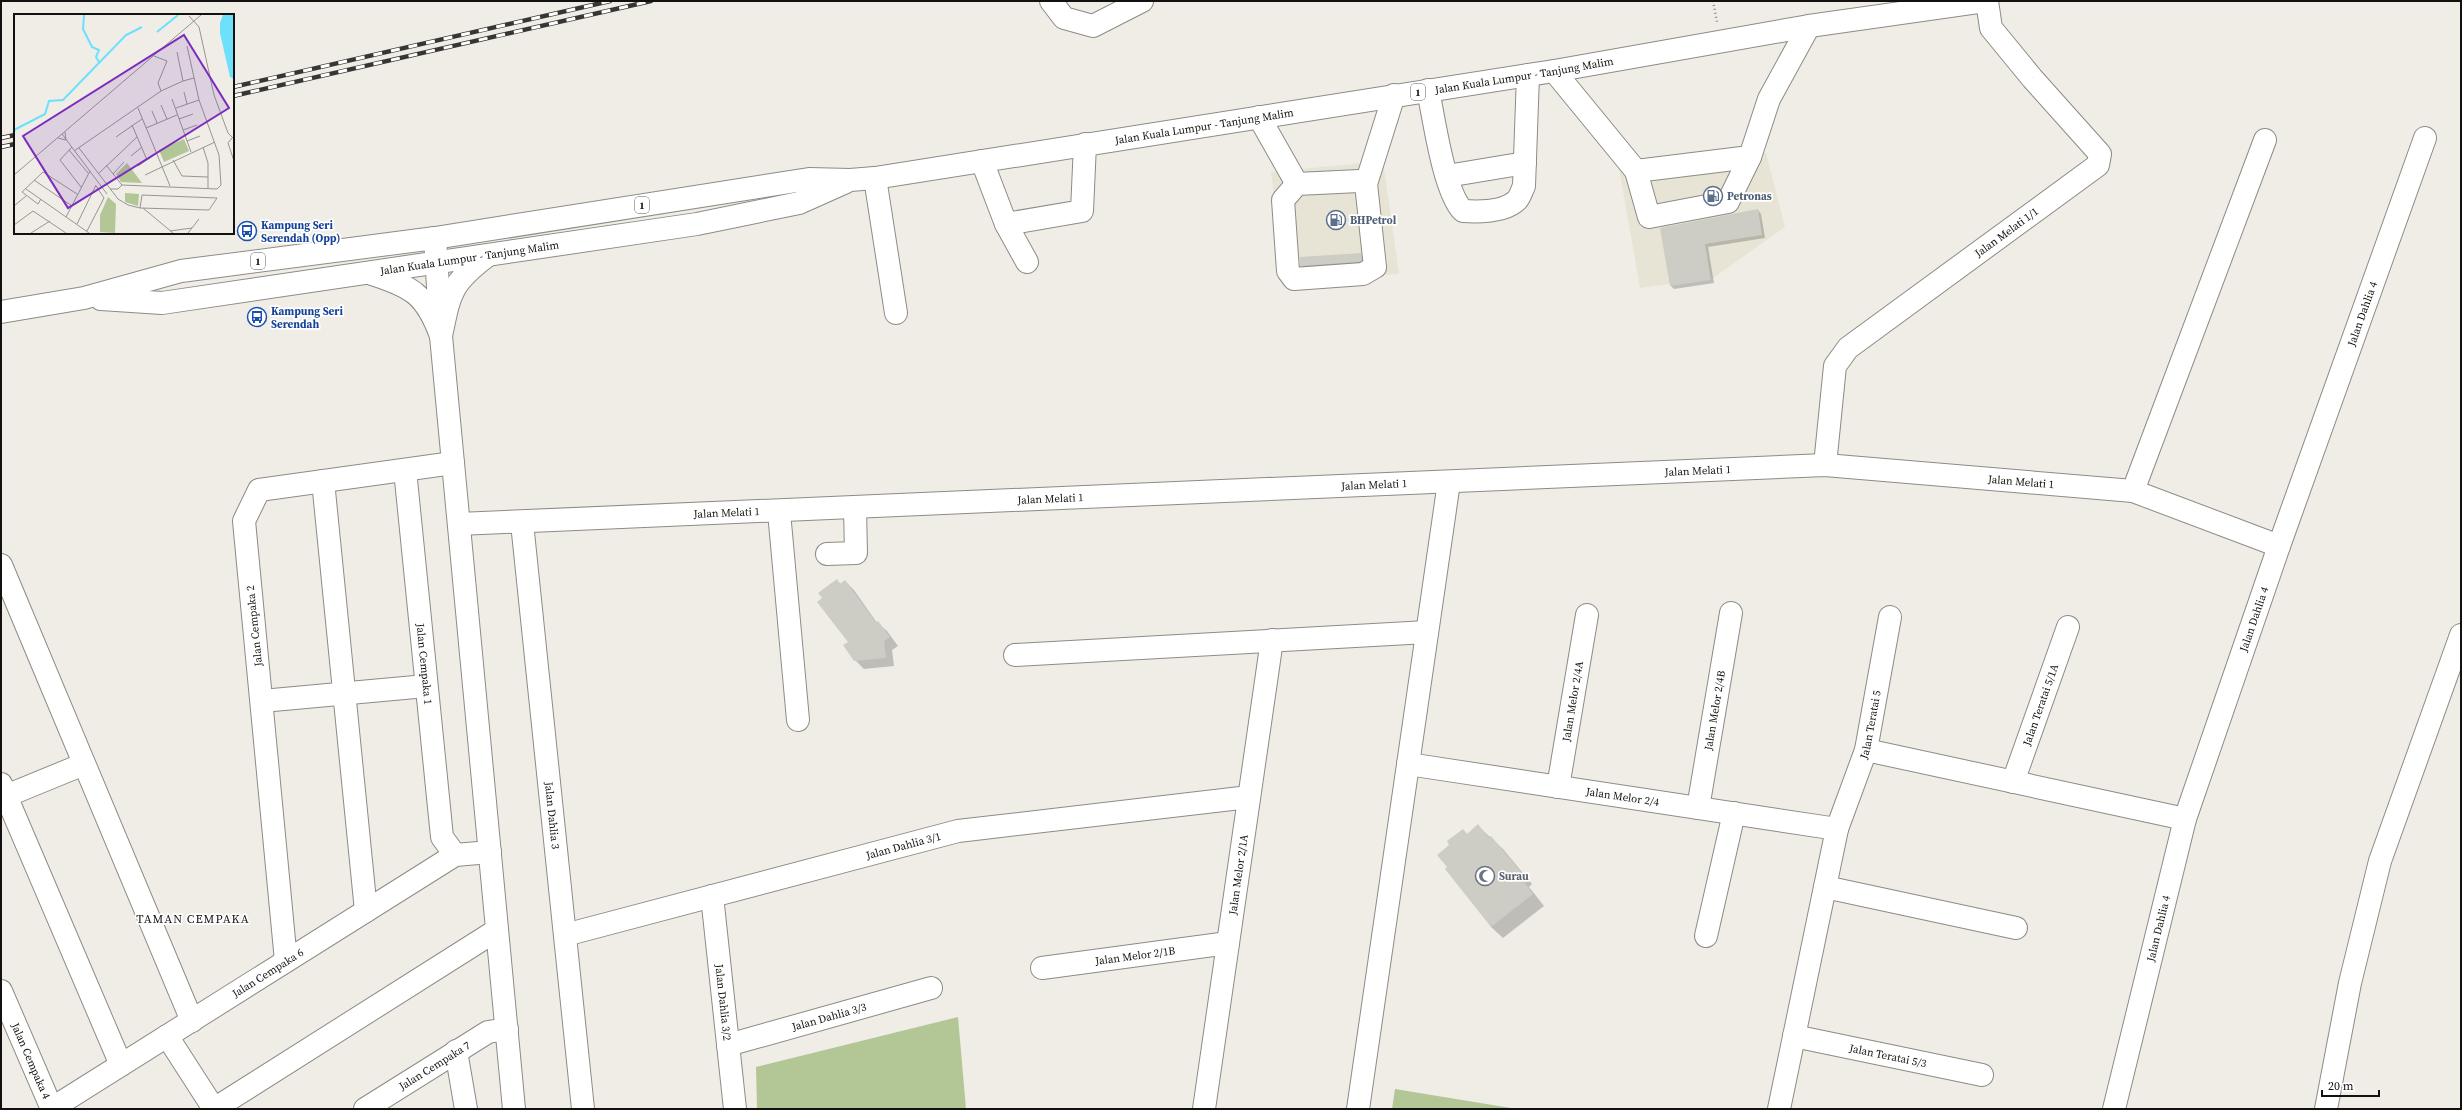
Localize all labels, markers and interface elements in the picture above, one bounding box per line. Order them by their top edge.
inset map [14,14,234,234]
street label: Jalan Kuala Lumpur - Tanjung Malim [1433,54,1615,98]
road number: 1 [1411,84,1425,100]
street label: Jalan Kuala Lumpur - Tanjung Malim [1113,105,1295,148]
fuel station icon: Petronas [1702,185,1724,207]
place label: Petronas [1727,189,1772,204]
road number: 1 [635,197,649,213]
street label: Jalan Melati 1/1 [1971,204,2042,261]
fuel station icon: BHPetrol [1325,209,1347,231]
place label: BHPetrol [1350,213,1397,228]
place label: Kampung Seri Serendah (Opp) [261,218,340,246]
bus stop icon: Kampung Seri Serendah (Opp) [236,220,258,242]
street label: Jalan Kuala Lumpur - Tanjung Malim [378,237,560,279]
road number: 1 [251,253,265,269]
street label: Jalan Dahlia 4 [2344,279,2381,349]
place label: Kampung Seri Serendah [271,304,343,332]
bus stop icon: Kampung Seri Serendah [246,306,268,328]
street label: Jalan Melati 1 [1663,462,1731,480]
street label: Jalan Melati 1 [1986,472,2055,492]
street label: Jalan Melati 1 [1340,476,1408,494]
street label: Jalan Melati 1 [1016,490,1084,508]
street label: Jalan Melati 1 [692,504,760,522]
street label: Jalan Cempaka 2 [243,584,266,668]
street label: Jalan Dahlia 4 [2236,584,2273,655]
street label: Jalan Cempaka 1 [412,622,436,705]
street label: Jalan Melor 2/4A [1559,659,1587,744]
street label: Jalan Teratai 5/1A [2019,661,2063,749]
street label: Jalan Melor 2/4B [1701,669,1729,753]
street label: Jalan Teratai 5 [1856,689,1885,762]
street label: Jalan Dahlia 3 [541,780,563,850]
street label: Jalan Melor 2/4 [1584,784,1661,810]
street label: Jalan Dahlia 3/1 [863,829,943,863]
street label: Jalan Melor 2/1A [1225,833,1252,917]
mosque icon: Surau [1474,865,1496,887]
place label: Surau [1499,869,1529,884]
street label: Jalan Dahlia 4 [2143,893,2174,964]
district label: TAMAN CEMPAKA [136,911,250,927]
street label: Jalan Melor 2/1B [1093,943,1176,969]
street label: Jalan Cempaka 6 [229,945,307,1002]
street label: Jalan Dahlia 3/2 [711,962,735,1042]
street label: Jalan Dahlia 3/3 [789,999,869,1035]
street label: Jalan Cempaka 4 [7,1020,54,1102]
street label: Jalan Cempaka 7 [395,1038,474,1094]
street label: Jalan Teratai 5/3 [1847,1040,1928,1071]
scale bar [2322,1072,2379,1098]
text: 20 m [2328,1078,2354,1094]

